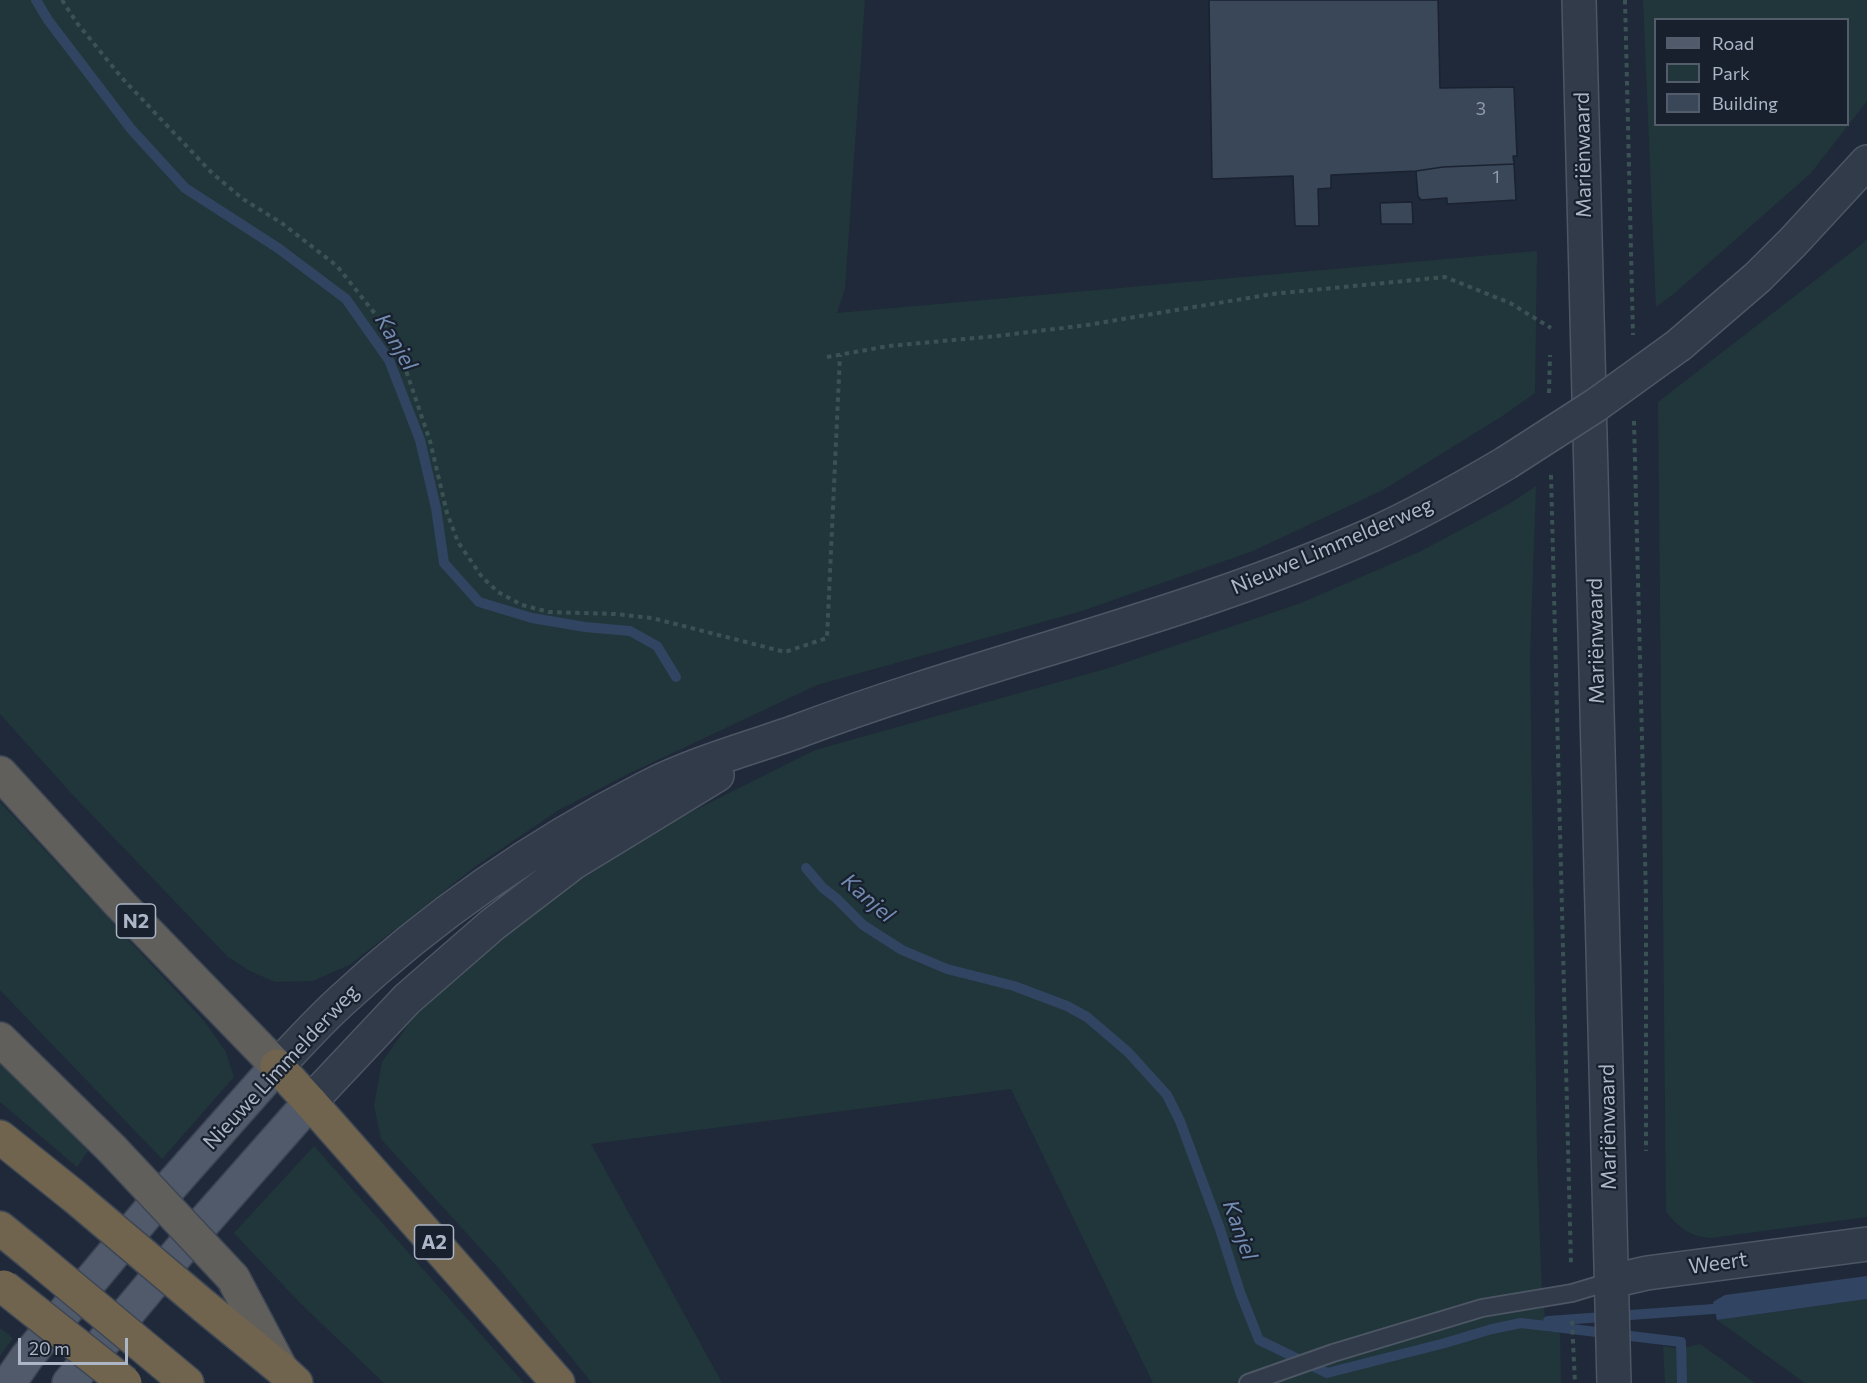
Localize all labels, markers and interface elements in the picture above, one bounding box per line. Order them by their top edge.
legend [1654,18,1849,126]
text: Road [1712,32,1754,54]
text: Park [1712,62,1750,84]
street label: Mariënwaard [1569,92,1597,218]
text: Building [1712,92,1778,114]
house number: 3 [1476,98,1486,120]
house number: 1 [1492,166,1500,188]
water label: Kanjel [369,309,423,375]
street label: Nieuwe Limmelderweg [1227,492,1437,600]
street label: Mariënwaard [1582,578,1610,704]
water label: Kanjel [836,868,900,928]
road number: N2 [116,904,156,938]
street label: Nieuwe Limmelderweg [198,979,364,1155]
street label: Mariënwaard [1594,1064,1622,1190]
water label: Kanjel [1217,1197,1263,1263]
road number: A2 [414,1225,454,1259]
street label: Weert [1687,1246,1749,1280]
scale bar [21,1326,130,1364]
text: 20 m [29,1337,70,1359]

